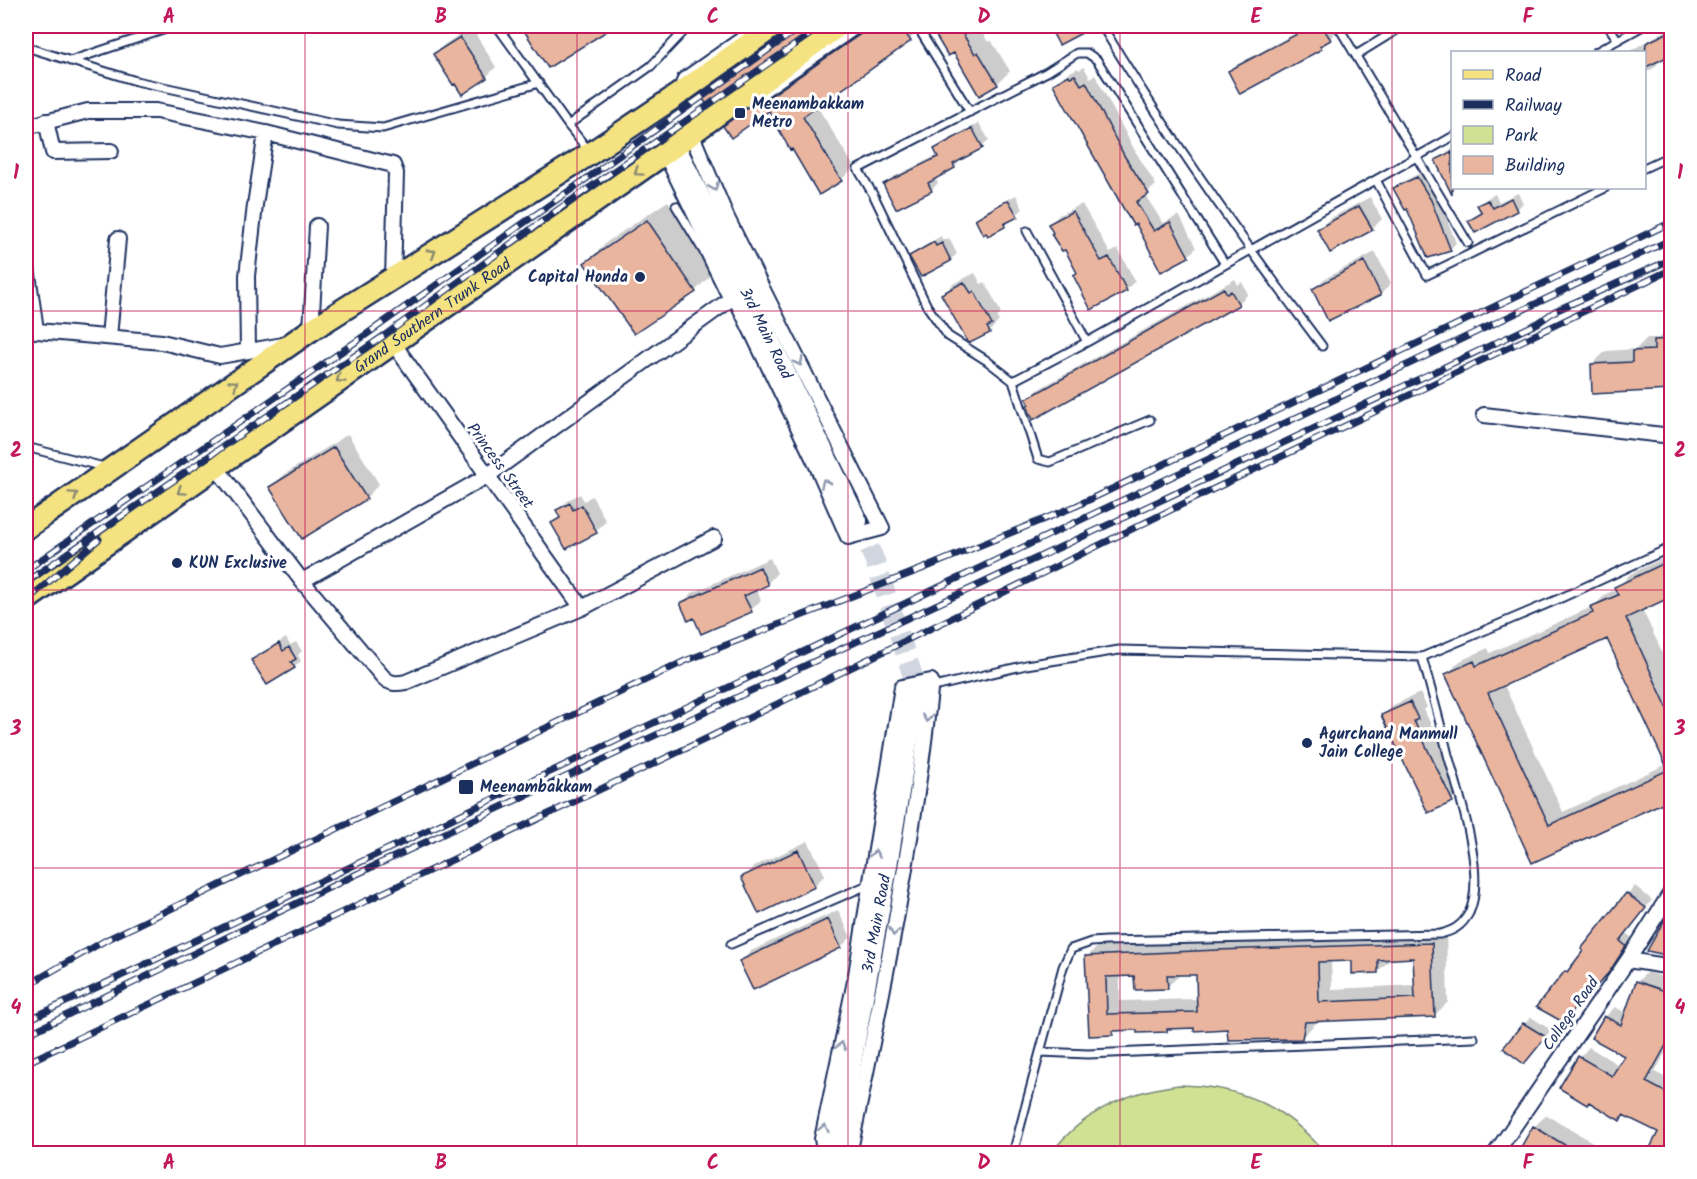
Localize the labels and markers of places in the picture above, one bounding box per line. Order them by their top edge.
place label: Meenambakkam Metro [752,92,864,135]
marker: Meenambakkam Metro [733,106,747,120]
place label: Capital Honda [528,265,628,290]
marker: Capital Honda [633,270,647,284]
place label: KUN Exclusive [189,551,287,576]
marker: KUN Exclusive [170,556,184,570]
place label: Agurchand Manmull Jain College [1319,722,1458,765]
marker: Agurchand Manmull Jain College [1300,736,1314,750]
place label: Meenambakkam [480,775,592,800]
marker: Meenambakkam [457,778,475,796]

